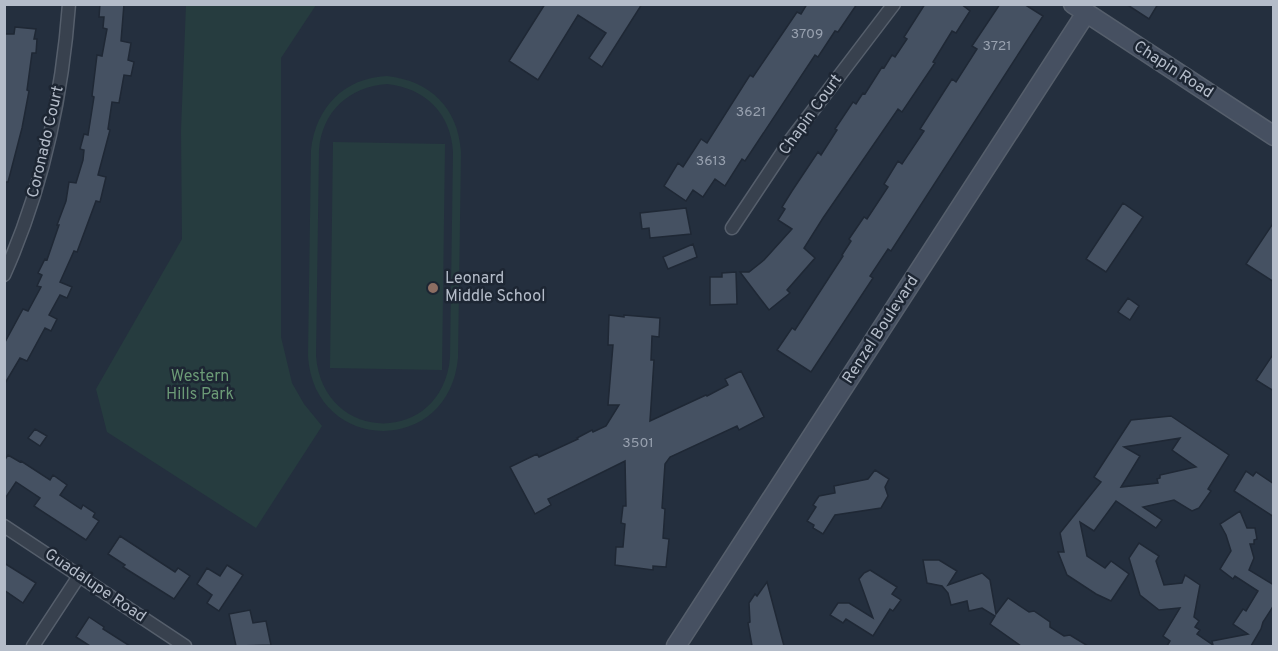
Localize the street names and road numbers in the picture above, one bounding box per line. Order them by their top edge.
street label: Chapin Road [1129,37,1217,103]
street label: Chapin Court [775,71,847,159]
street label: Coronado Court [23,84,69,200]
street label: Renzel Boulevard [839,272,923,388]
street label: Guadalupe Road [40,545,150,627]

